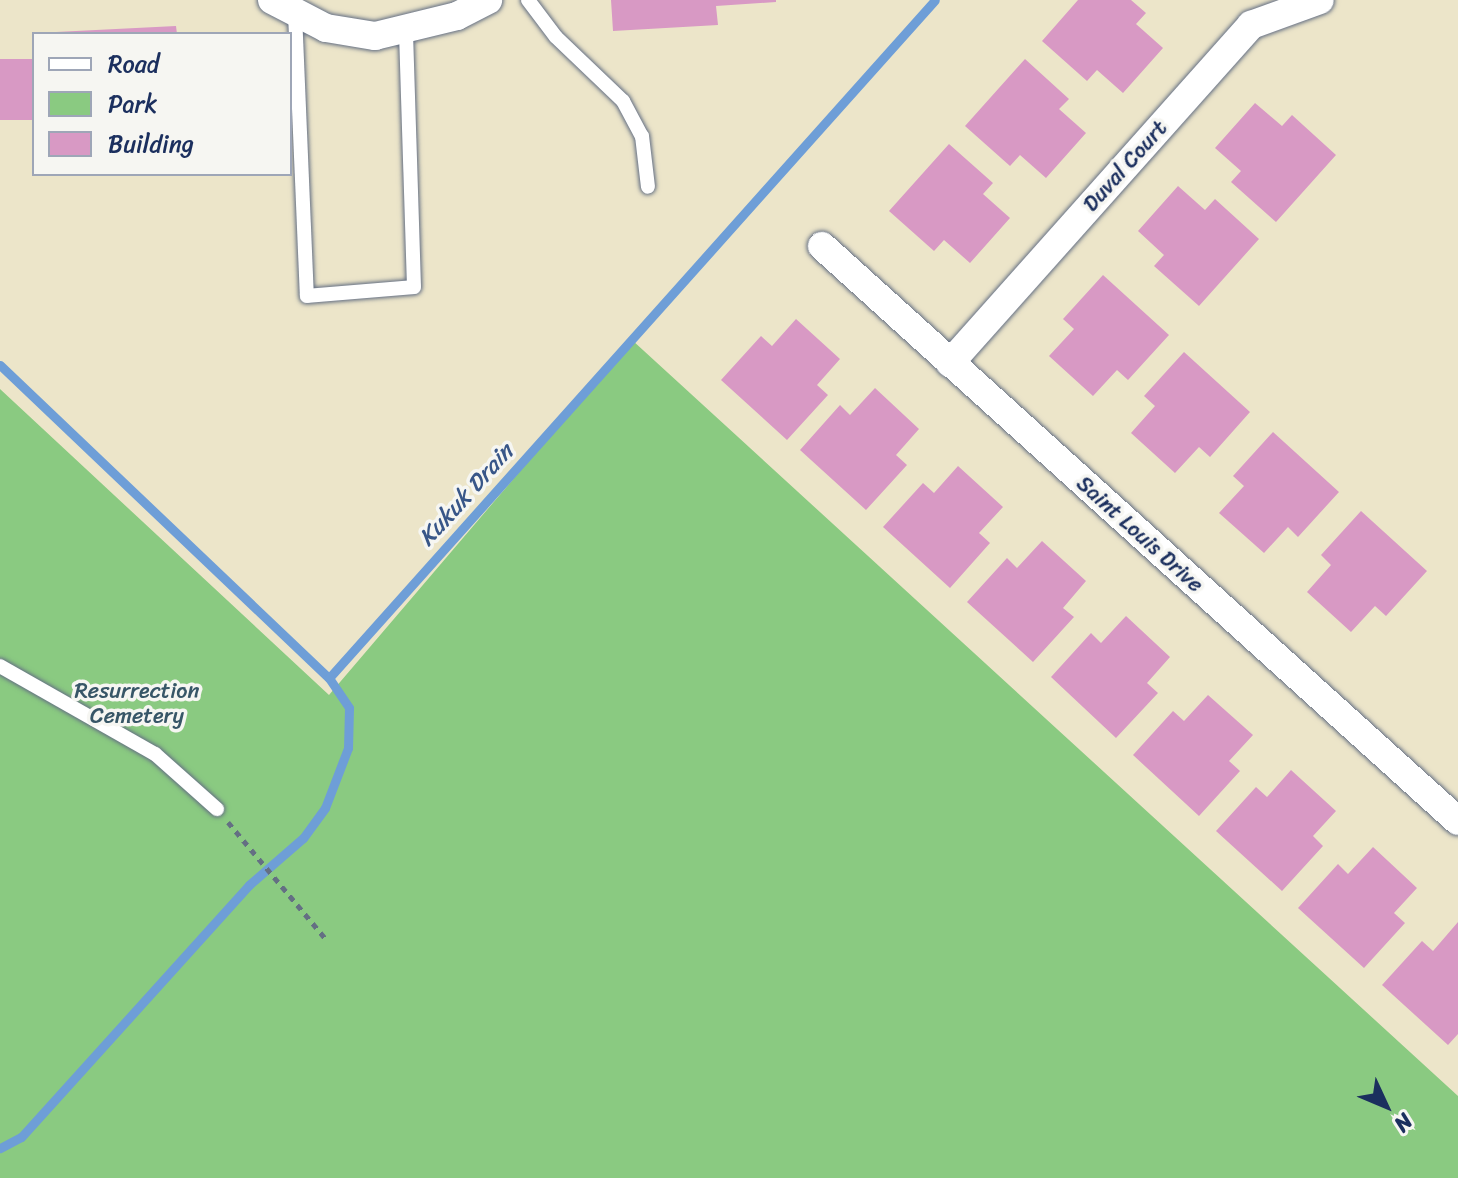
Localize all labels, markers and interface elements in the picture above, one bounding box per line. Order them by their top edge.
legend [32,32,292,176]
text: Road [108,43,159,85]
text: Park [108,83,157,125]
street label: Duval Court [1077,115,1173,217]
text: Building [108,123,194,165]
water label: Kukuk Drain [413,438,519,552]
street label: Saint Louis Drive [1071,470,1209,598]
park label: Resurrection Cemetery [74,677,200,728]
north arrow [1346,1066,1426,1146]
text: N [1384,1104,1423,1142]

